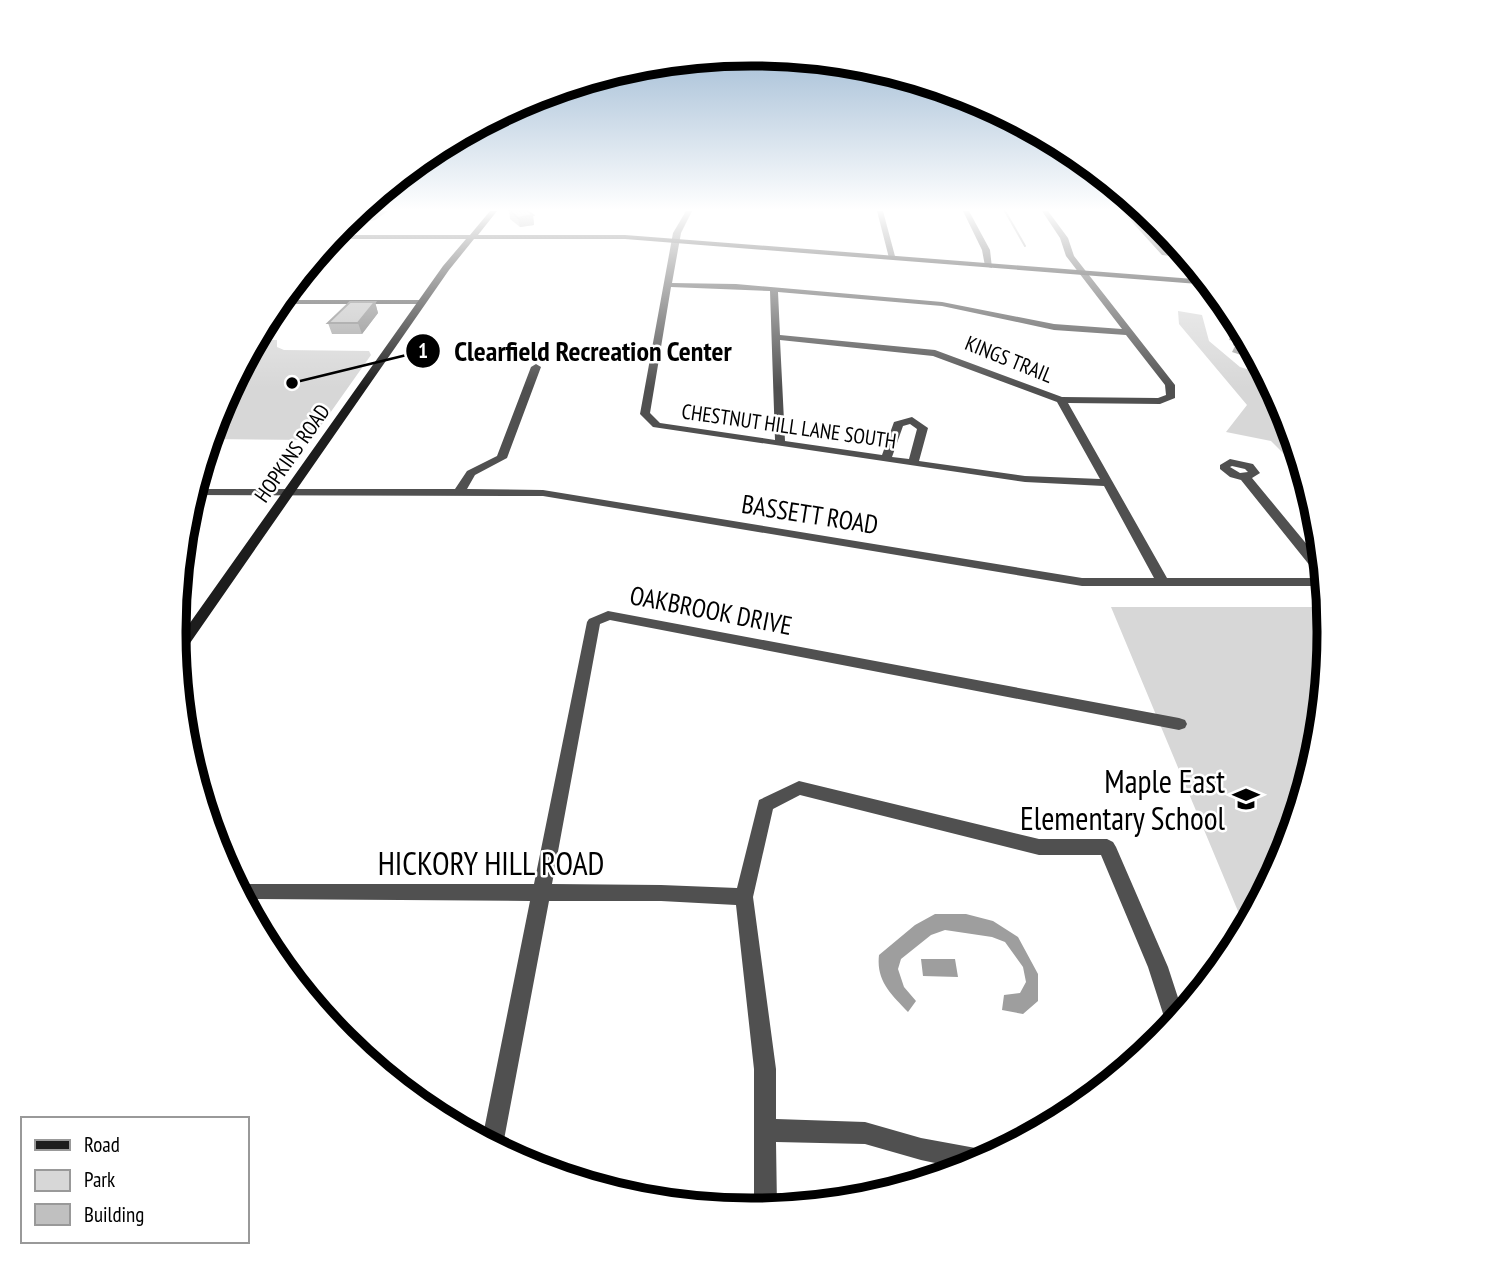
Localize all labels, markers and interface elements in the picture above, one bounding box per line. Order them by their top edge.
callout: Clearfield Recreation Center [406,326,746,375]
street label: KINGS TRAIL [961,329,1057,389]
text: Clearfield Recreation Center [454,332,733,369]
text: 1 [418,337,428,364]
street label: CHESTNUT HILL LANE SOUTH [680,398,898,454]
street label: HOPKINS ROAD [248,399,336,507]
street label: BASSETT ROAD [739,487,881,541]
street label: OAKBROOK DRIVE [627,578,795,642]
place label: Maple East Elementary School [1020,760,1226,839]
school or university icon: Maple East Elementary School [1231,784,1261,814]
street label: HICKORY HILL ROAD [378,842,604,884]
legend [21,1117,248,1243]
text: Road [84,1131,120,1158]
text: Park [84,1166,115,1193]
text: Building [84,1201,144,1228]

